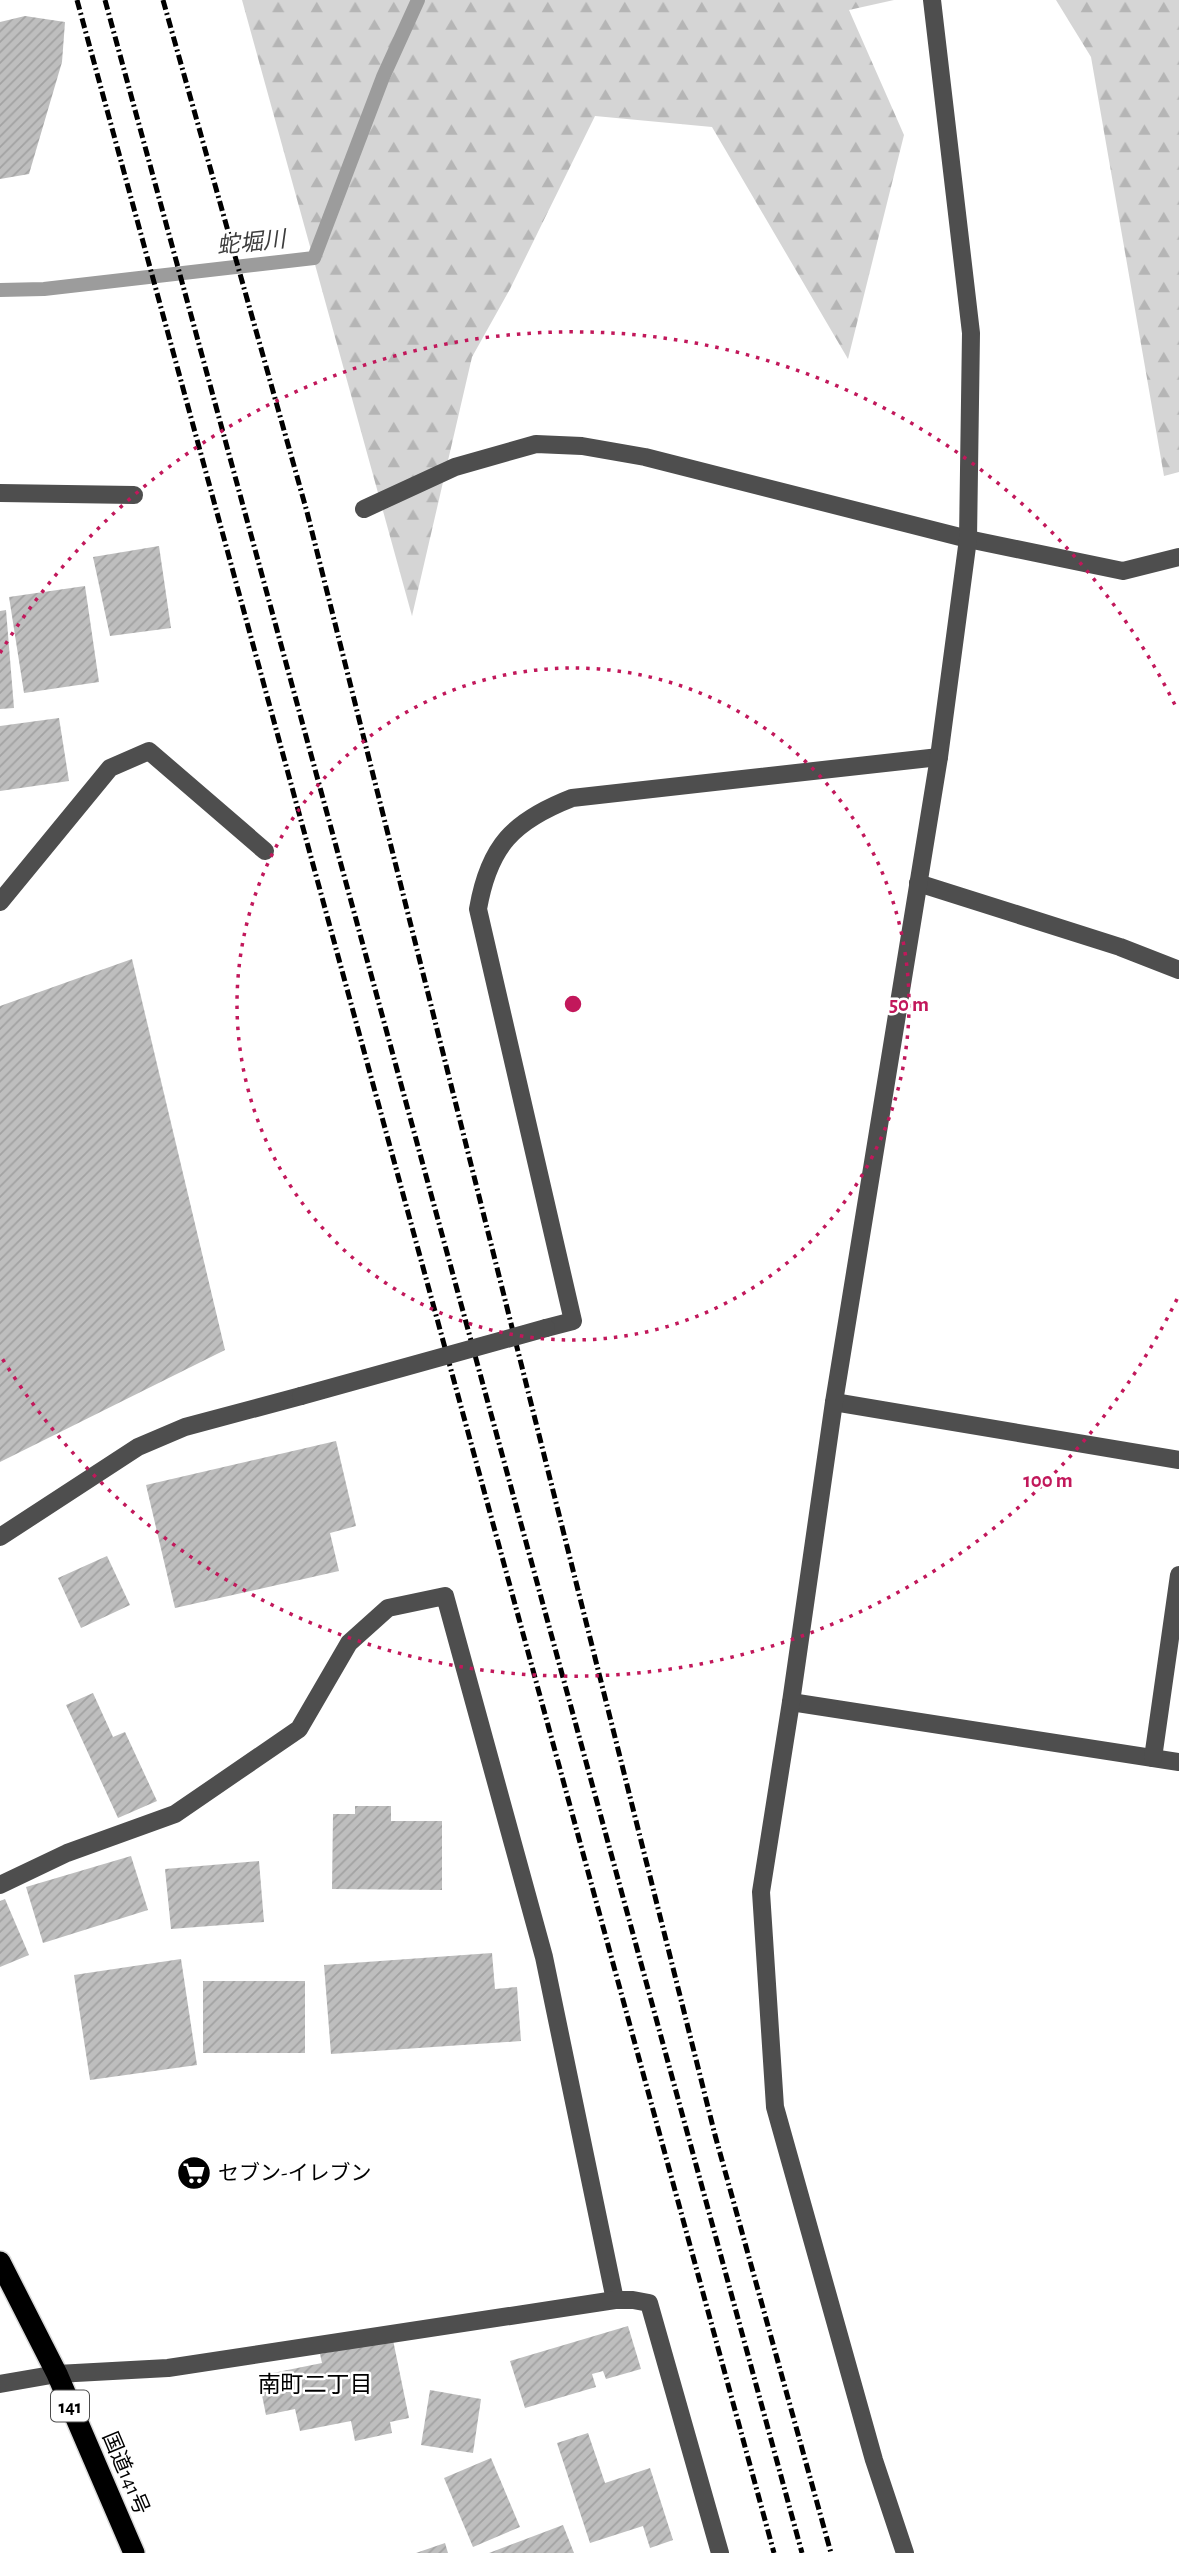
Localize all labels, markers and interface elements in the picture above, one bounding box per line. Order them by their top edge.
water label: 蛇堀川 [215,226,290,259]
centre of rings [561,992,585,1016]
text: 50 m [889,994,929,1015]
text: 100 m [1023,1470,1073,1491]
supermarket icon: セブン-イレブン [175,2154,213,2192]
place label: セブン-イレブン [218,2161,371,2184]
district label: 南町二丁目 [258,2372,373,2397]
road number: 141 [51,2390,89,2422]
street label: 国道141号 [99,2428,153,2518]

